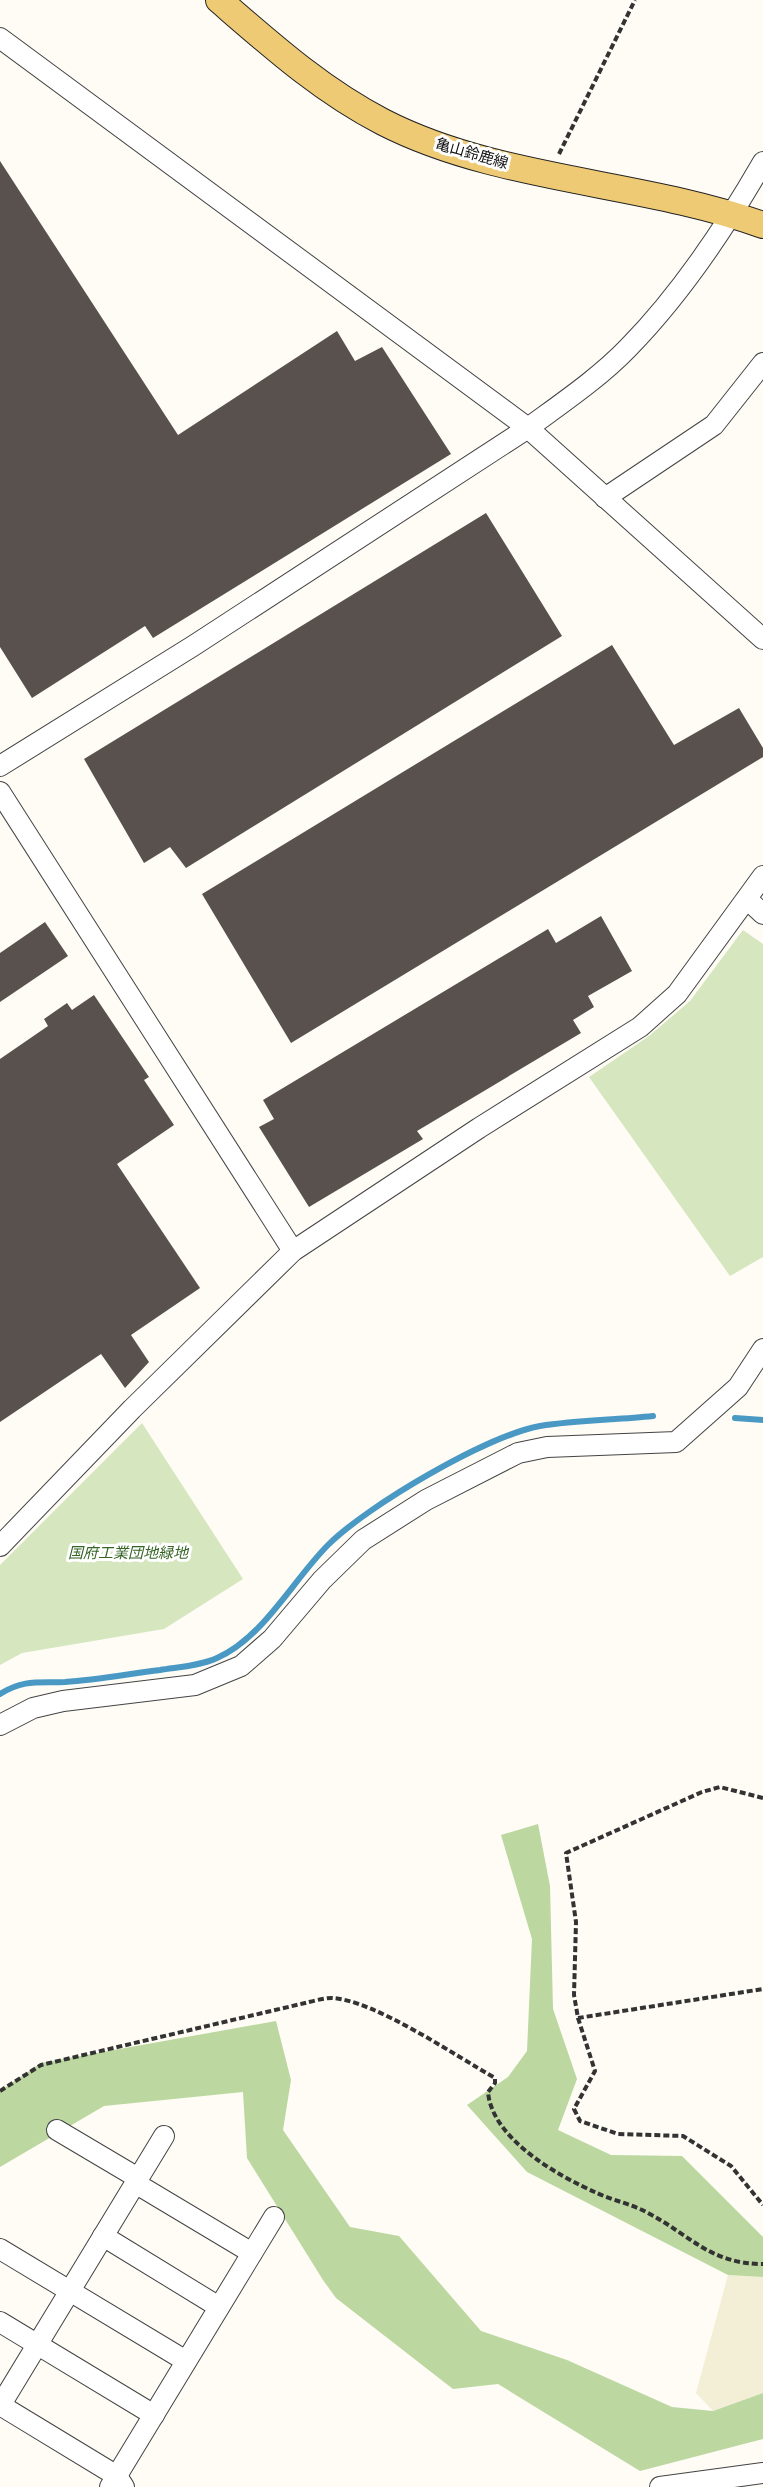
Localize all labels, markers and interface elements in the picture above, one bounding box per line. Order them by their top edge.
street label: 亀山鈴鹿線 [433,133,511,173]
park label: 国府工業団地緑地 [68,1542,190,1563]

